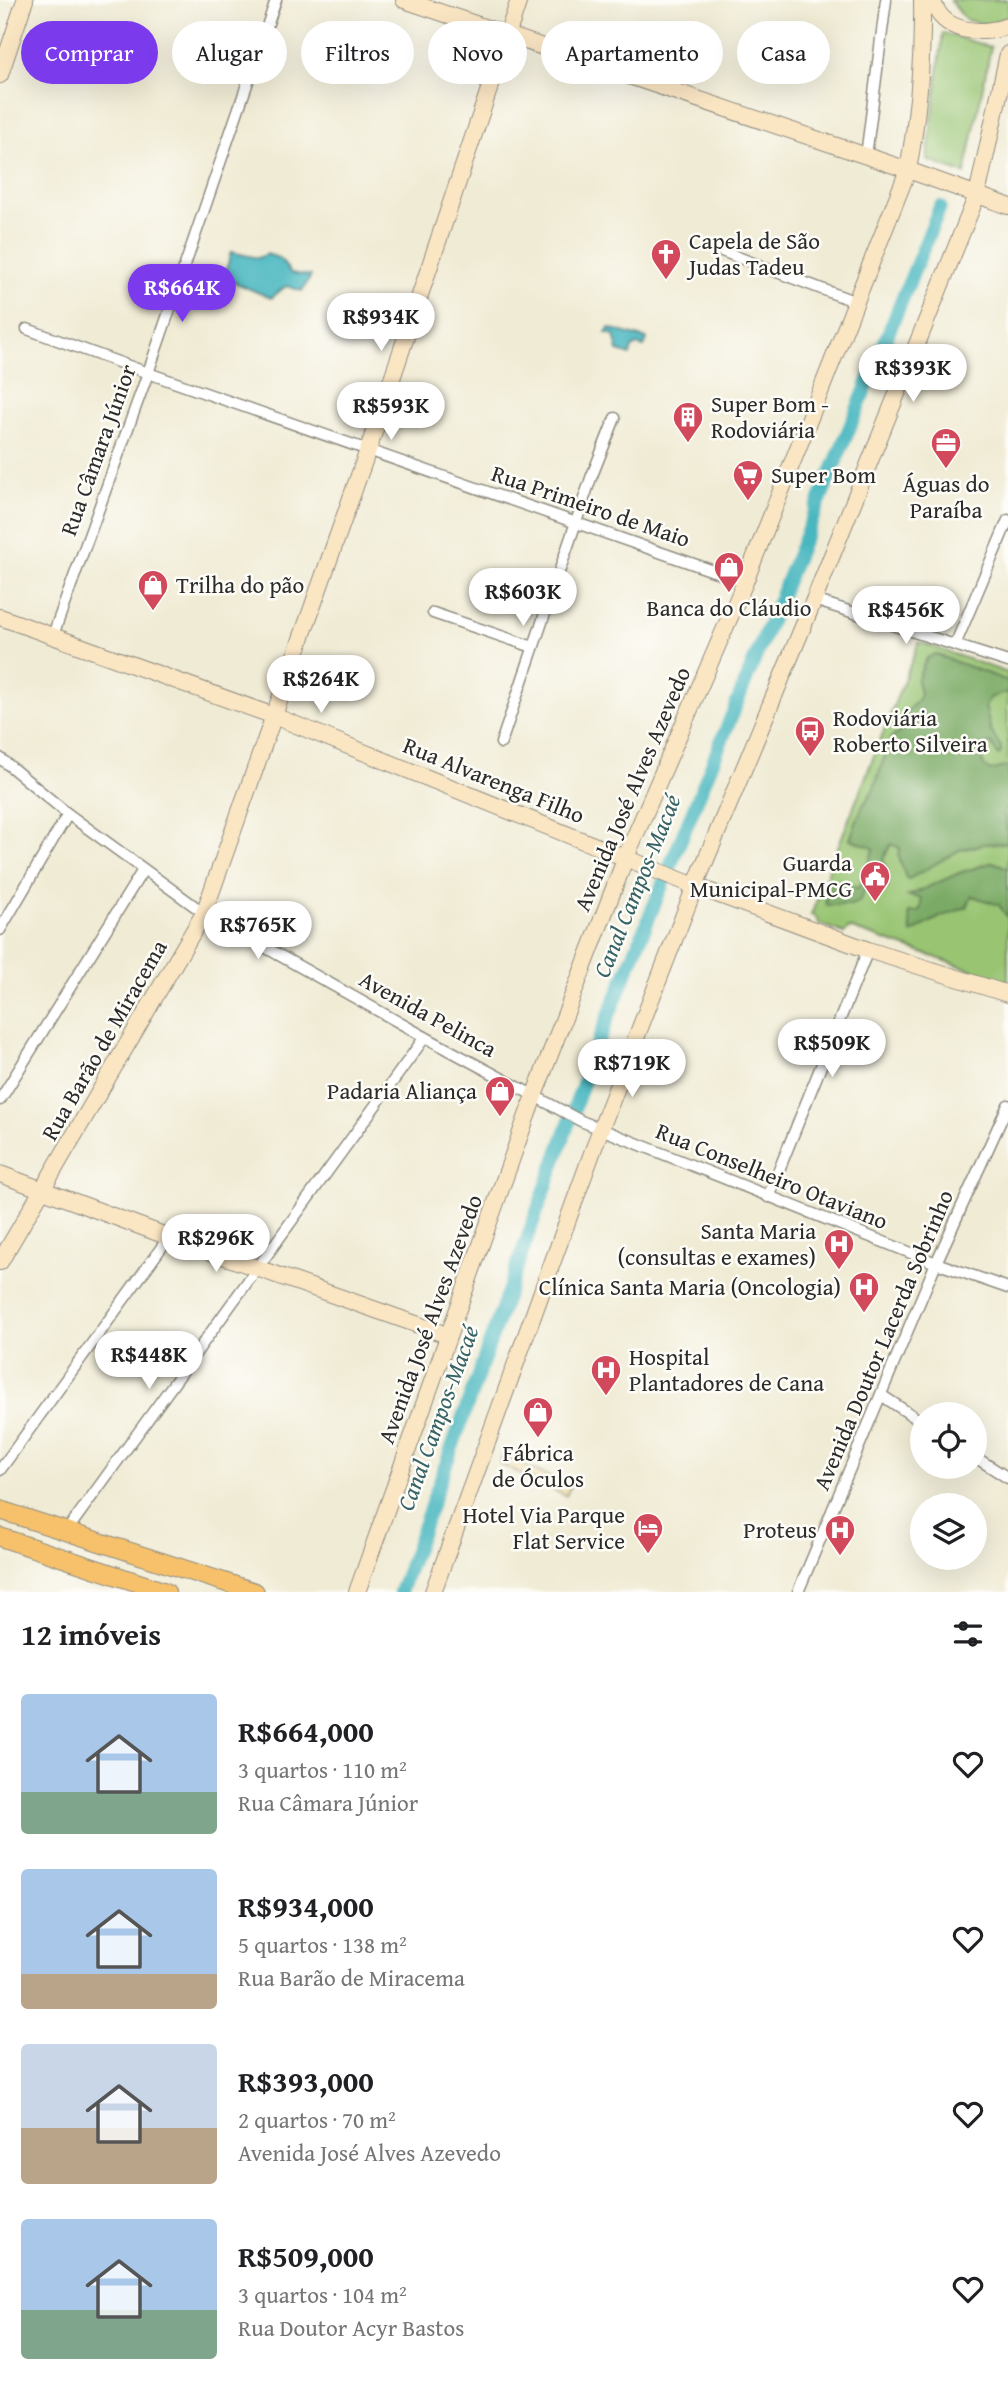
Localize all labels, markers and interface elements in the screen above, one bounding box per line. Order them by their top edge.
chip: Comprar [21,21,158,84]
chip: Alugar [172,21,287,84]
chip: Filtros [301,21,414,84]
chip: Novo [428,21,527,84]
chip: Apartamento [541,21,723,84]
chip: Casa [737,21,830,84]
place label: Capela de São Judas Tadeu [686,224,820,283]
church icon: Capela de São Judas Tadeu [649,237,683,281]
pin: R$664K [125,264,239,324]
text: R$664K [144,270,220,303]
pin: R$934K [324,294,438,353]
text: R$934K [343,299,419,332]
pin: R$393K [856,344,970,404]
text: R$393K [875,350,951,383]
street label: Rua Câmara Júnior [51,359,144,540]
pin: R$593K [334,382,448,442]
place label: Super Bom - Rodoviária [711,387,829,446]
text: R$593K [353,388,429,421]
building icon: Super Bom - Rodoviária [671,400,705,444]
office icon: Águas do Paraíba [929,426,963,470]
street label: Rua Primeiro de Maio [487,456,695,555]
supermarket icon: Super Bom [731,458,765,502]
place label: Super Bom [771,458,876,491]
place label: Águas do Paraíba [903,467,989,526]
shop icon: Banca do Cláudio [712,550,746,594]
shop icon: Trilha do pão [136,568,170,612]
place label: Trilha do pão [176,568,304,601]
pin: R$603K [466,568,580,628]
text: R$603K [485,574,561,607]
pin: R$456K [849,586,963,646]
place label: Banca do Cláudio [647,591,811,624]
text: R$456K [868,592,944,625]
pin: R$264K [264,656,378,715]
text: R$264K [283,661,359,694]
street label: Avenida José Alves Azevedo [565,661,698,916]
place label: Rodoviária Roberto Silveira [833,701,988,760]
bus stop icon: Rodoviária Roberto Silveira [793,714,827,758]
street label: Rua Alvarenga Filho [399,728,590,831]
water label: Canal Campos-Macaé [584,788,690,983]
place label: Guarda Municipal-PMCG [690,846,852,905]
public building icon: Guarda Municipal-PMCG [858,859,892,903]
pin: R$765K [201,902,315,961]
text: R$765K [220,907,296,940]
street label: Rua Barão de Miracema [33,933,175,1146]
street label: Avenida Pelinca [354,962,503,1065]
pin: R$509K [775,1020,889,1079]
text: R$509K [794,1025,870,1058]
pin: R$719K [575,1040,689,1099]
text: R$719K [594,1045,670,1078]
place label: Padaria Aliança [327,1074,477,1107]
shop icon: Padaria Aliança [483,1074,517,1118]
street label: Rua Conselheiro Otaviano [651,1114,893,1237]
street label: Avenida Doutor Lacerda Sobrinho [804,1184,961,1495]
street label: Avenida José Alves Azevedo [369,1190,490,1448]
pin: R$296K [159,1214,273,1274]
place label: Santa Maria (consultas e exames) [618,1214,816,1273]
text: R$296K [178,1220,254,1253]
hospital icon: Santa Maria (consultas e exames) [822,1227,856,1271]
place label: Clínica Santa Maria (Oncologia) [539,1270,841,1303]
hospital icon: Clínica Santa Maria (Oncologia) [847,1270,881,1314]
water label: Canal Campos-Macaé [388,1319,488,1515]
pin: R$448K [92,1332,206,1391]
text: R$448K [111,1337,187,1370]
place label: Hospital Plantadores de Cana [629,1340,824,1399]
hospital icon: Hospital Plantadores de Cana [589,1353,623,1397]
shop icon: Fábrica de Óculos [521,1395,555,1439]
map controls [910,1402,987,1570]
button: locate [910,1402,987,1479]
place label: Fábrica de Óculos [492,1436,584,1495]
button: layers [910,1493,987,1570]
place label: Hotel Via Parque Flat Service [462,1498,625,1557]
hotel icon: Hotel Via Parque Flat Service [631,1511,665,1555]
place label: Proteus [743,1513,817,1546]
hospital icon: Proteus [823,1513,857,1557]
text: 12 imóveis [21,1612,161,1656]
icon: filters [949,1615,987,1653]
text: R$664,000 [238,1709,374,1753]
icon: home [77,1722,161,1806]
icon: heart [949,1745,987,1783]
text: 3 quartos · 110 m² [238,1753,407,1786]
text: Rua Câmara Júnior [238,1786,418,1819]
text: R$934,000 [238,1884,374,1928]
icon: home [77,1897,161,1981]
icon: heart [949,1920,987,1958]
text: 5 quartos · 138 m² [238,1928,407,1961]
text: Rua Barão de Miracema [238,1961,465,1994]
text: R$393,000 [238,2059,374,2103]
icon: home [77,2072,161,2156]
icon: heart [949,2095,987,2133]
text: 2 quartos · 70 m² [238,2103,396,2136]
text: Avenida José Alves Azevedo [238,2136,501,2169]
text: R$509,000 [238,2234,374,2278]
icon: home [77,2247,161,2331]
icon: heart [949,2270,987,2308]
text: 3 quartos · 104 m² [238,2278,407,2311]
text: Rua Doutor Acyr Bastos [238,2311,464,2344]

